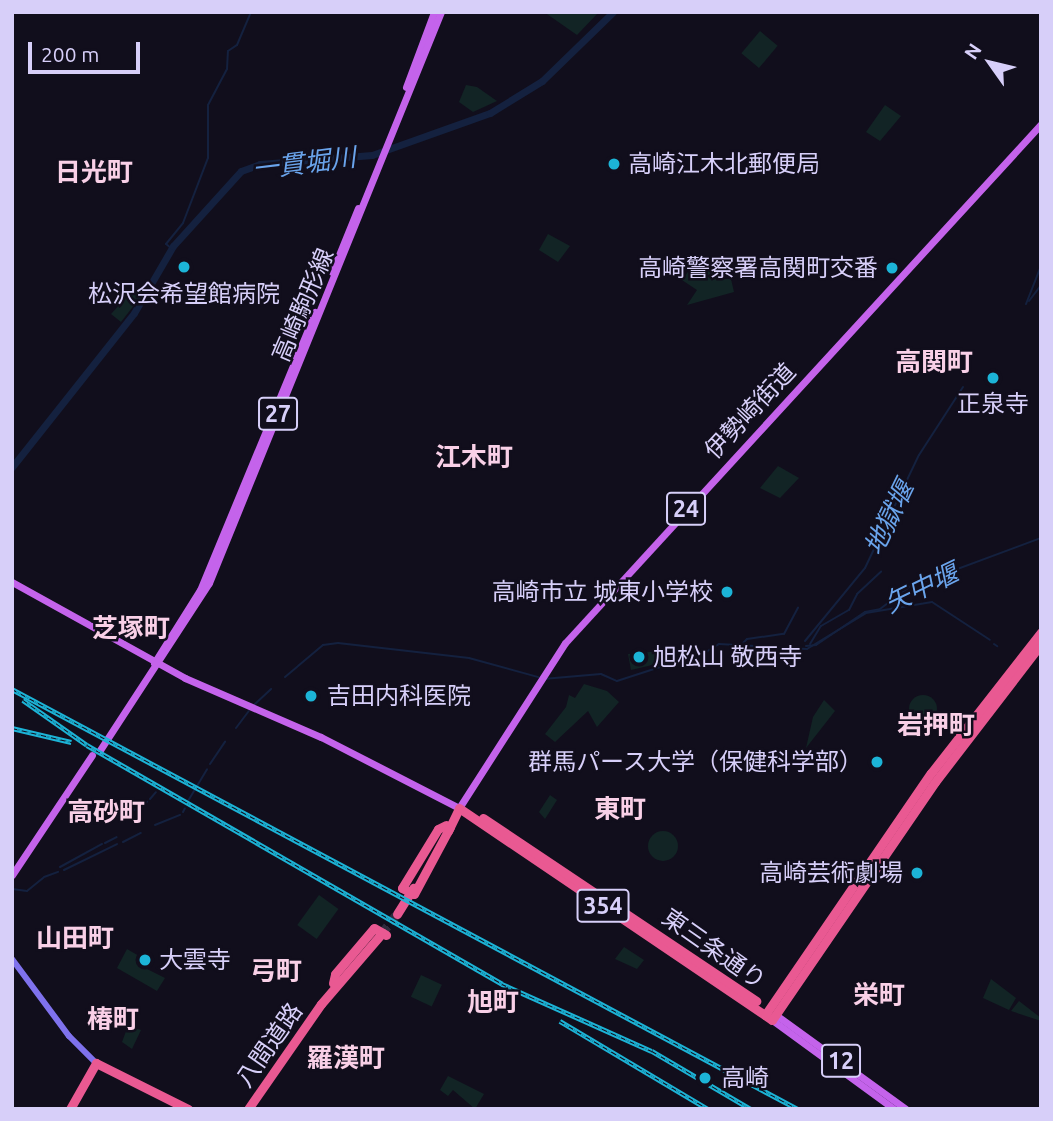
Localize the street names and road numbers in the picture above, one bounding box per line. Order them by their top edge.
street label: 高崎駒形線 [266,244,340,366]
street label: 伊勢崎街道 [699,357,801,465]
road number: 27 [257,394,299,434]
road number: 24 [665,489,707,528]
road number: 354 [575,886,631,925]
street label: 東三条通り [657,903,771,995]
street label: 八間道路 [230,997,308,1093]
road number: 12 [820,1042,862,1080]

